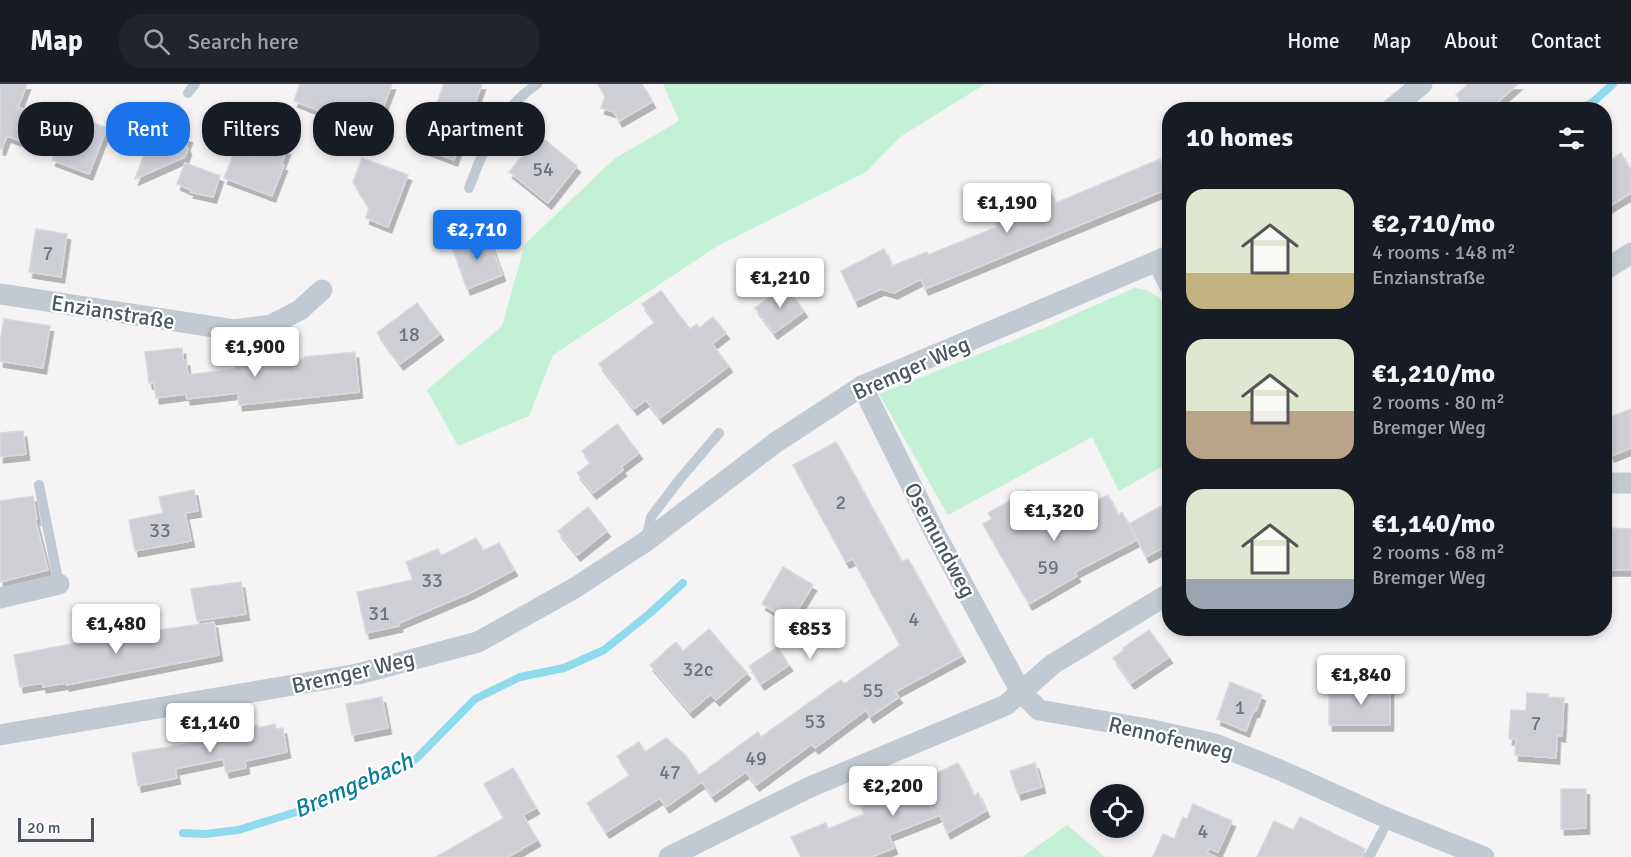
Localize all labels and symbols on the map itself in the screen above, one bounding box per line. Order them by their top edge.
house number: 54 [532,157,554,182]
pin: €1,190 [958,183,1056,234]
pin: €2,710 [428,210,526,261]
house number: 7 [43,241,53,266]
pin: €1,210 [731,258,829,309]
street label: Enzianstraße [49,289,177,335]
house number: 18 [398,322,420,347]
pin: €1,900 [206,327,304,378]
street label: Bremger Weg [848,330,974,406]
street label: Osemundweg [898,478,982,602]
house number: 2 [836,490,846,515]
pin: €1,320 [1005,491,1103,542]
house number: 33 [149,518,171,543]
house number: 59 [1037,555,1059,580]
house number: 33 [421,568,443,593]
house number: 31 [368,601,390,626]
pin: €1,480 [67,604,165,655]
house number: 4 [909,607,920,632]
pin: €853 [774,609,846,660]
street label: Bremger Weg [289,645,417,699]
pin: €1,840 [1312,655,1410,706]
house number: 32c [682,657,714,682]
house number: 55 [862,678,884,703]
house number: 1 [1235,695,1245,720]
pin: €1,140 [161,703,259,754]
house number: 53 [804,709,826,734]
street label: Rennofenweg [1106,711,1236,765]
house number: 7 [1531,711,1541,736]
water label: Bremgebach [289,745,418,825]
house number: 49 [745,746,767,771]
house number: 47 [659,760,681,785]
pin: €2,200 [844,766,942,817]
scale bar [18,815,94,842]
house number: 4 [1198,819,1209,844]

